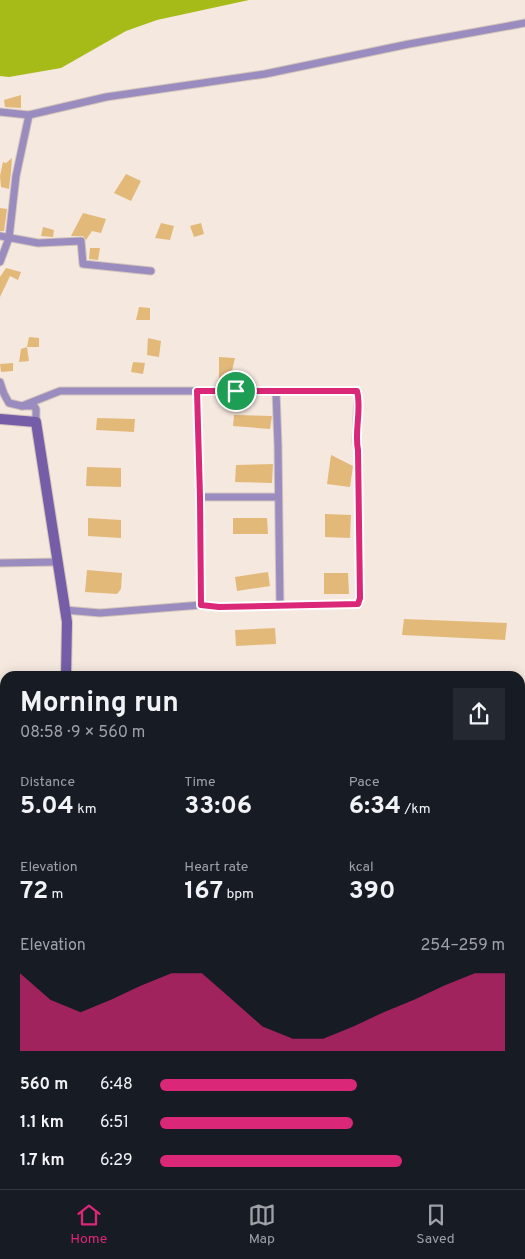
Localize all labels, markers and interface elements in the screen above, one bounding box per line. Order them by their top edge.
pin [215,370,257,412]
icon: arrive [222,377,250,405]
text: Morning run [20,686,179,722]
button: share [453,688,505,740]
text: 08:58 · 9 × 560 m [20,723,145,743]
text: Distance [20,774,75,791]
text: Time [184,774,216,791]
text: Pace [349,774,379,791]
text: 5.04 [20,791,74,823]
text: 33:06 [184,791,252,823]
text: 6:34 [349,791,401,823]
text: km [74,801,97,818]
text: /km [401,801,431,818]
text: Elevation [20,859,78,876]
text: Heart rate [184,859,248,876]
text: kcal [349,859,374,876]
text: 72 [20,876,48,908]
text: 167 [184,876,223,908]
text: 390 [349,876,396,908]
text: m [48,886,63,903]
text: bpm [223,886,254,903]
text: Elevation [20,936,86,956]
text: 254–259 m [420,936,505,956]
text: 560 m [20,1075,68,1095]
text: 6:48 [100,1075,133,1095]
text: 1.1 km [20,1113,64,1133]
text: 6:51 [100,1113,129,1133]
text: 1.7 km [20,1151,65,1171]
text: 6:29 [100,1151,133,1171]
tab: Home [70,1201,107,1248]
tab: Map [248,1201,276,1248]
tab: Saved [416,1201,455,1248]

